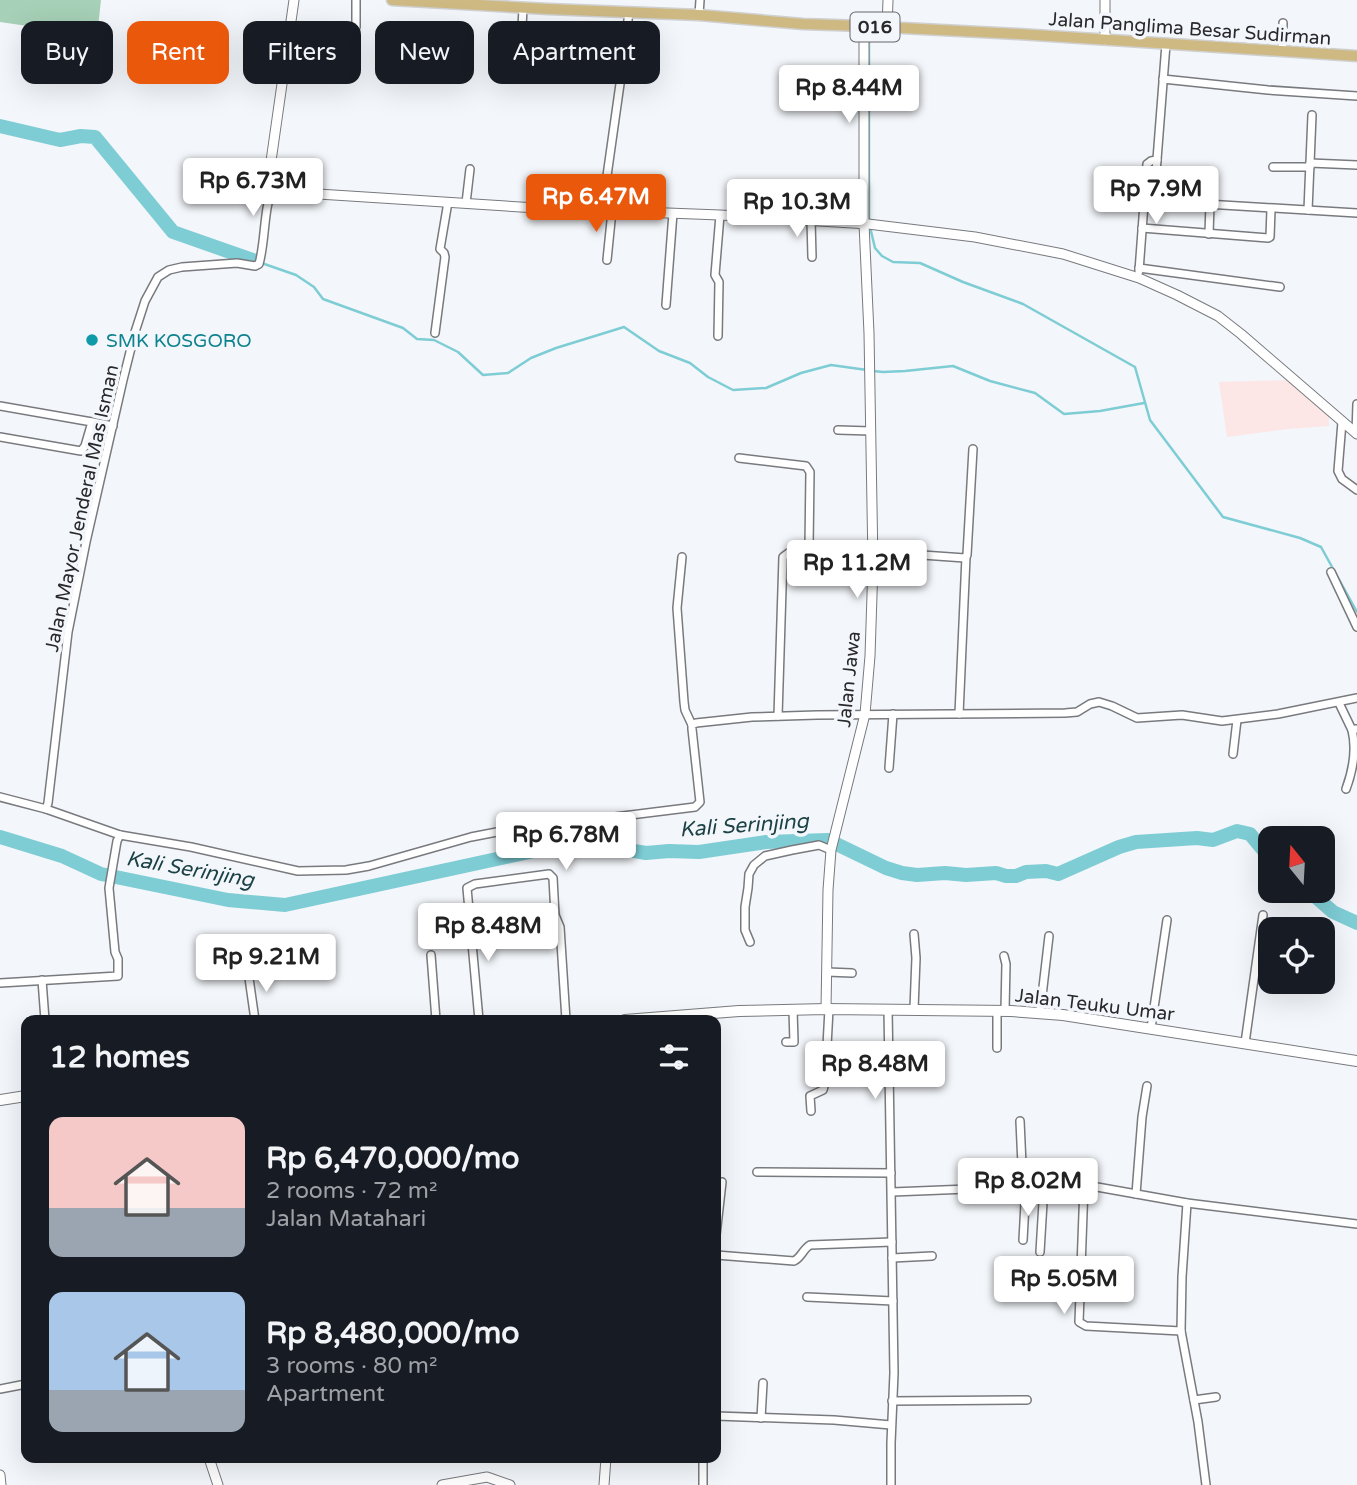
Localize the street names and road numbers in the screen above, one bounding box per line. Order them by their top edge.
street label: Jalan Panglima Besar Sudirman [1048,8,1332,50]
road number: 016 [850,12,900,42]
street label: Jalan Mayor Jenderal Mas Isman [41,363,123,654]
street label: Jalan Jawa [833,630,865,728]
street label: Jalan Teuku Umar [1014,984,1177,1026]

